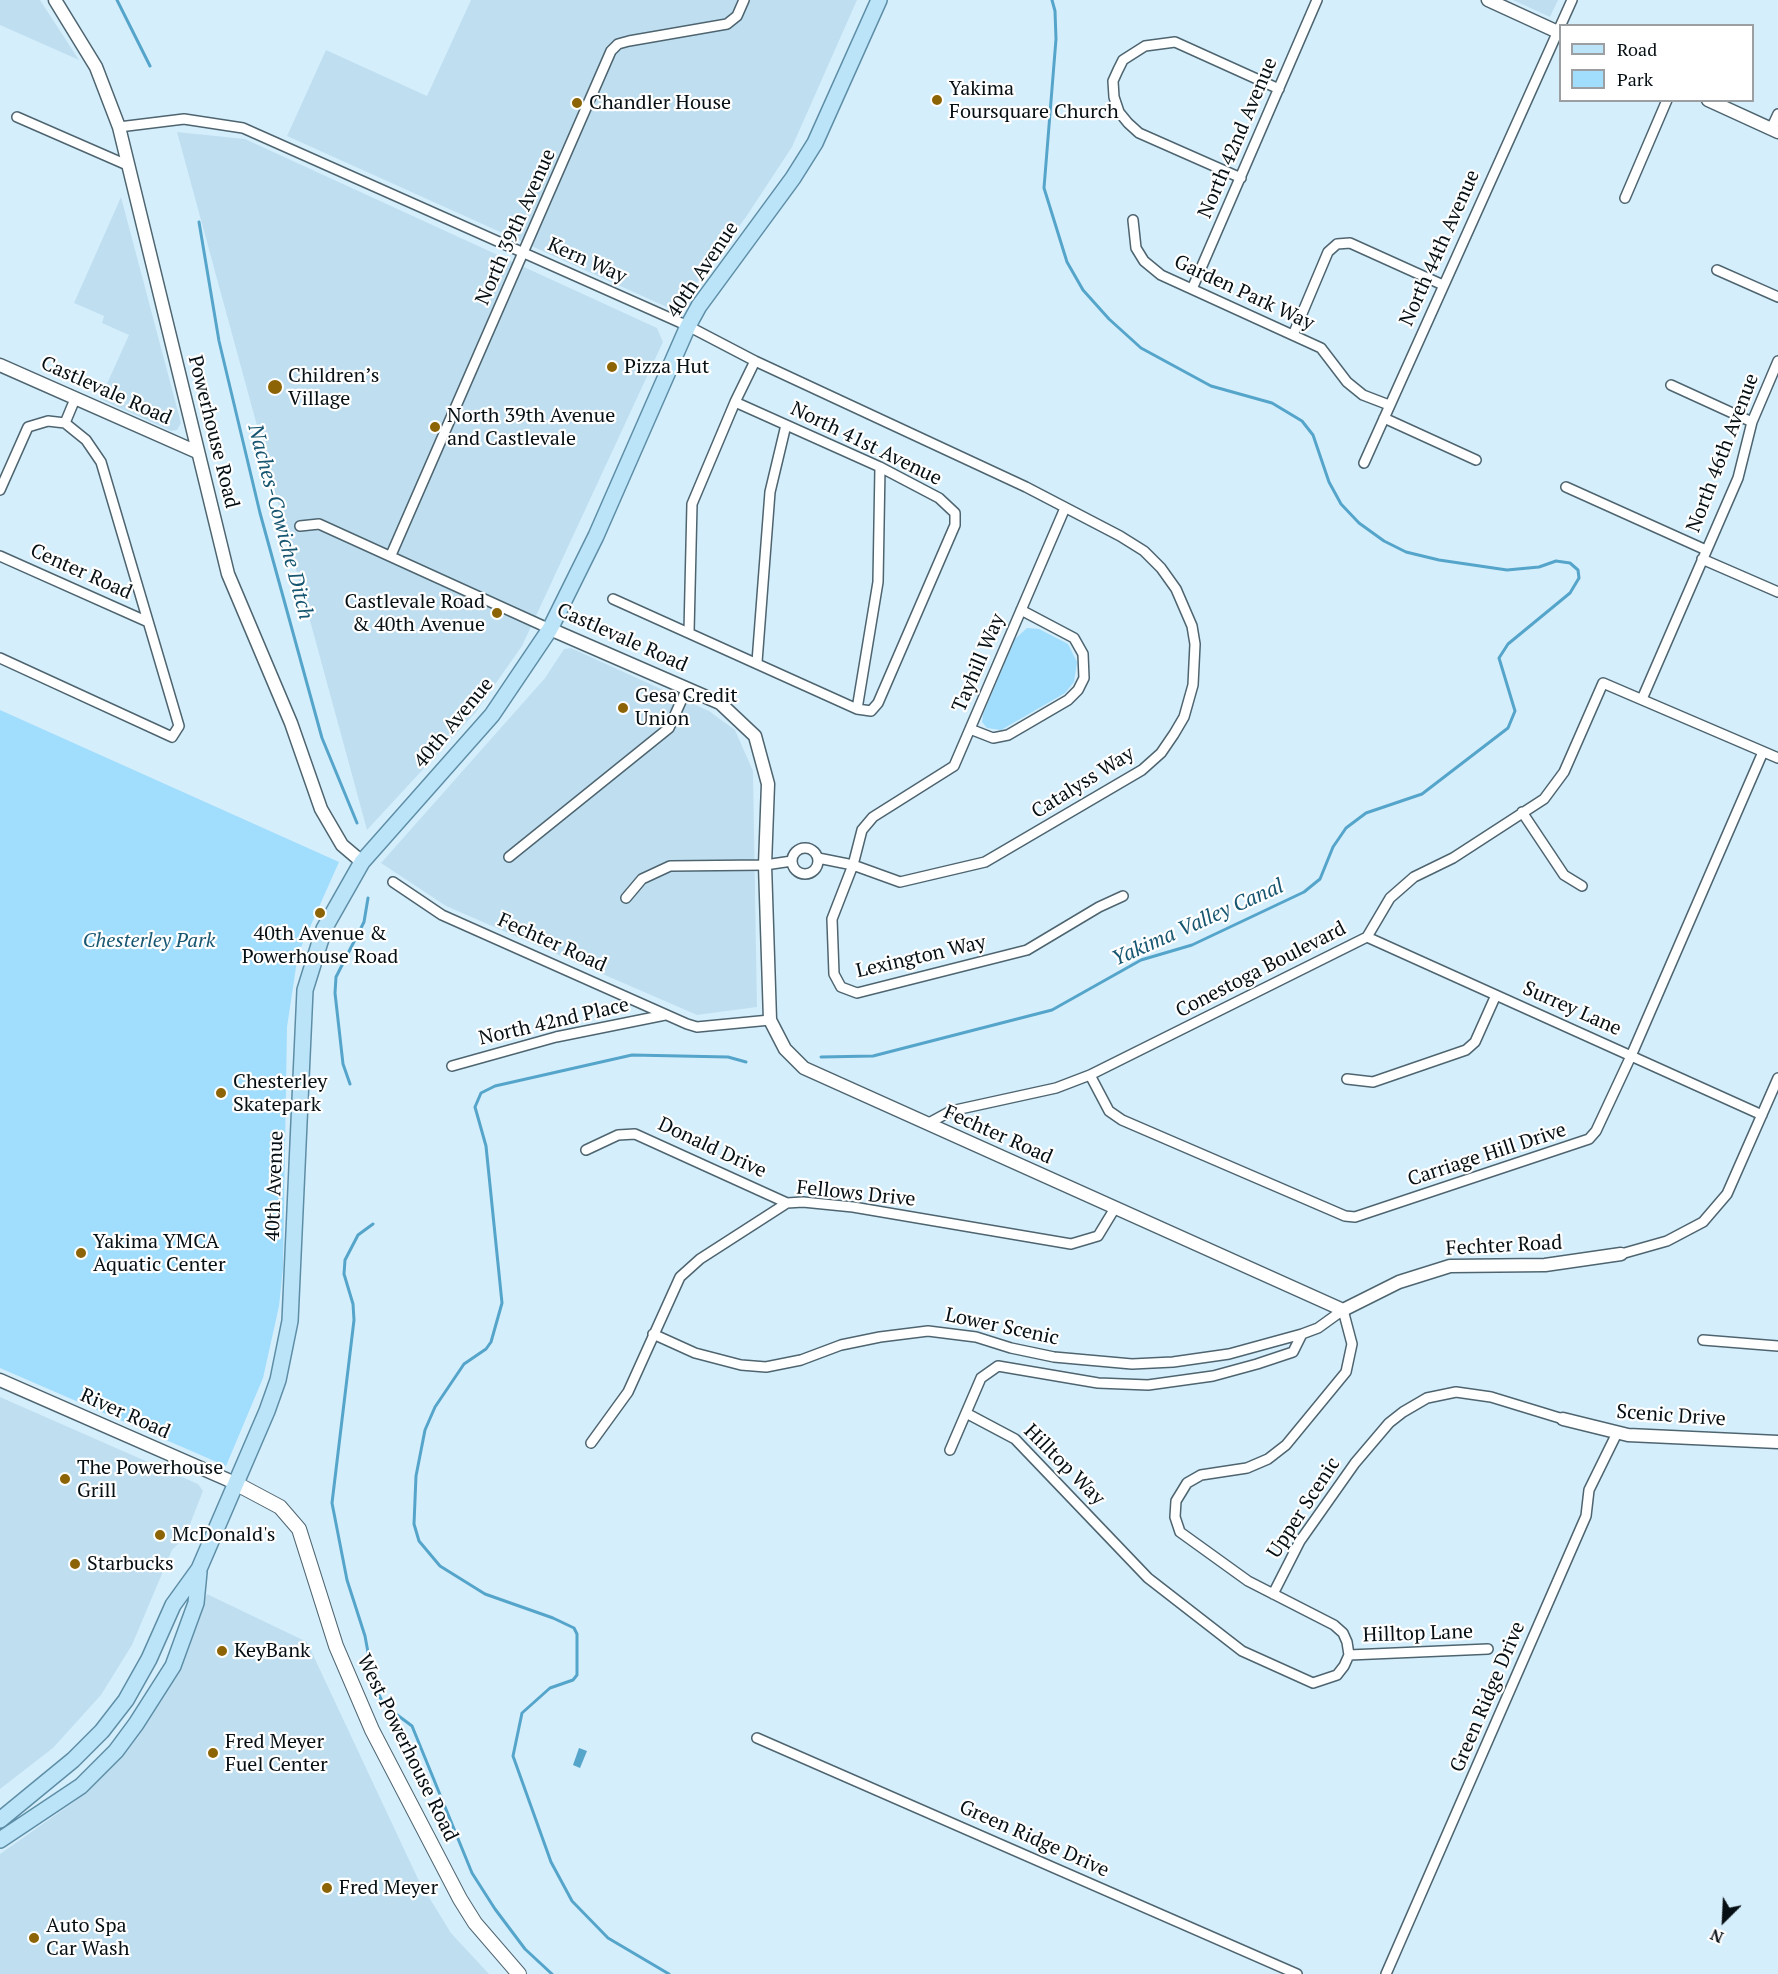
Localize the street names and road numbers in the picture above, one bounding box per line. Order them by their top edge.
street label: North 42nd Avenue [1193,54,1283,222]
street label: North 39th Avenue [471,145,561,309]
street label: North 44th Avenue [1395,166,1485,330]
street label: 40th Avenue [662,217,744,323]
street label: Kern Way [544,233,630,289]
street label: Garden Park Way [1170,250,1318,336]
street label: Castlevale Road [37,351,175,431]
street label: Powerhouse Road [182,353,244,511]
street label: North 46th Avenue [1682,370,1764,536]
street label: North 41st Avenue [787,397,945,491]
street label: Center Road [26,539,136,605]
street label: Castlevale Road [553,598,691,678]
street label: Tayhill Way [948,610,1010,716]
street label: 40th Avenue [409,673,499,773]
street label: Catalyss Way [1027,742,1139,824]
street label: Fechter Road [494,908,610,978]
street label: Conestoga Boulevard [1172,917,1350,1023]
street label: Lexington Way [854,930,988,984]
street label: Surrey Lane [1519,977,1625,1041]
street label: North 42nd Place [476,993,632,1051]
street label: Fechter Road [940,1100,1056,1170]
street label: Donald Drive [654,1112,770,1184]
street label: Carriage Hill Drive [1405,1118,1569,1192]
street label: 40th Avenue [261,1130,289,1242]
street label: Fellows Drive [795,1176,917,1212]
street label: Fechter Road [1445,1231,1563,1261]
street label: Lower Scenic [943,1303,1061,1351]
street label: River Road [76,1384,174,1444]
street label: Scenic Drive [1616,1400,1726,1432]
street label: Hilltop Way [1018,1419,1110,1511]
street label: Upper Scenic [1262,1453,1346,1563]
street label: Green Ridge Drive [1445,1618,1531,1776]
street label: Hilltop Lane [1362,1620,1474,1648]
street label: West Powerhouse Road [351,1651,463,1845]
street label: Green Ridge Drive [955,1795,1113,1883]

